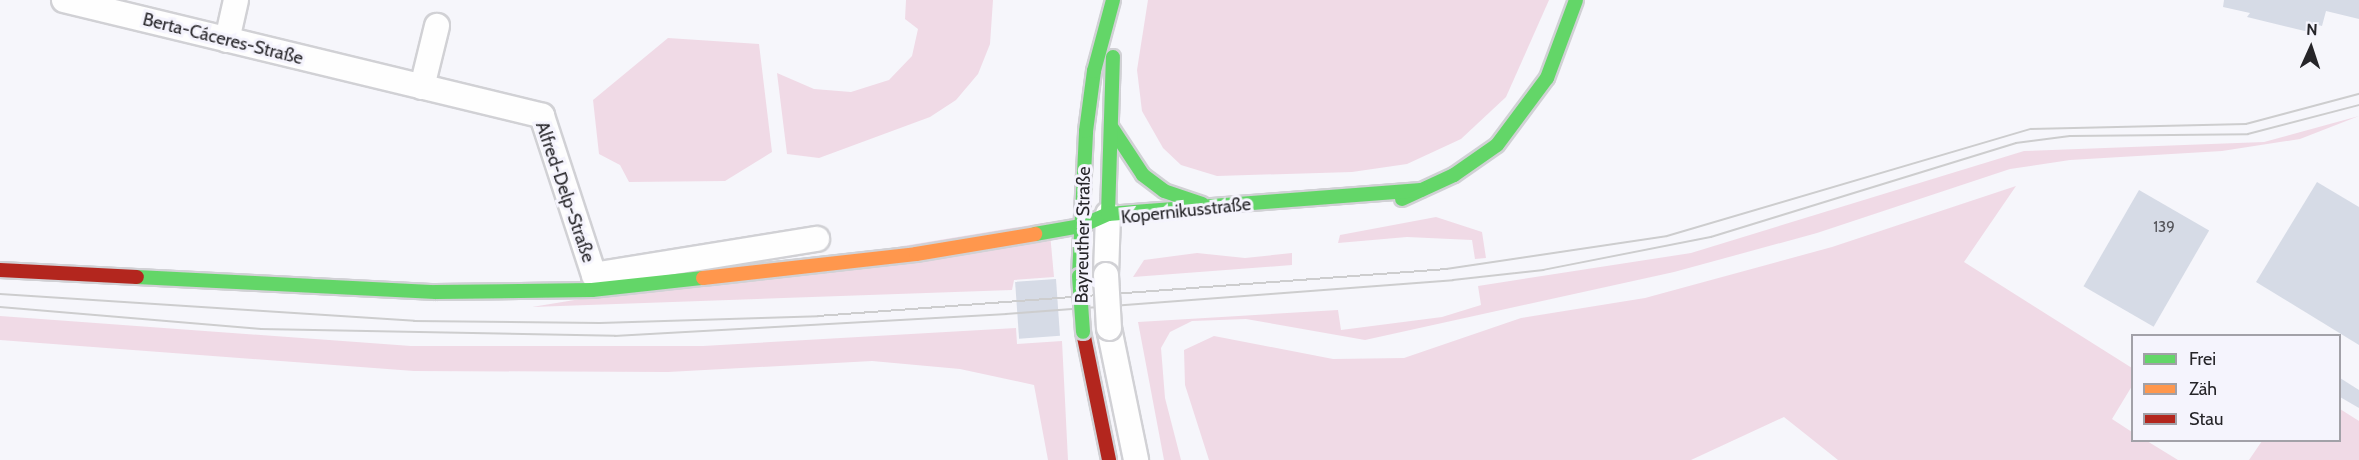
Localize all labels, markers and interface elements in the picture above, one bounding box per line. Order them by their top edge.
street label: Berta-Cáceres-Straße [141,9,305,69]
north arrow [2281,18,2341,78]
text: N [2306,20,2318,39]
street label: Alfred-Delp-Straße [531,119,599,265]
street label: Bayreuther Straße [1071,166,1095,304]
street label: Kopernikusstraße [1120,193,1252,229]
house number: 139 [2153,219,2175,237]
legend [2131,334,2341,442]
text: Frei [2189,348,2216,370]
text: Zäh [2189,378,2217,400]
text: Stau [2189,408,2223,430]

